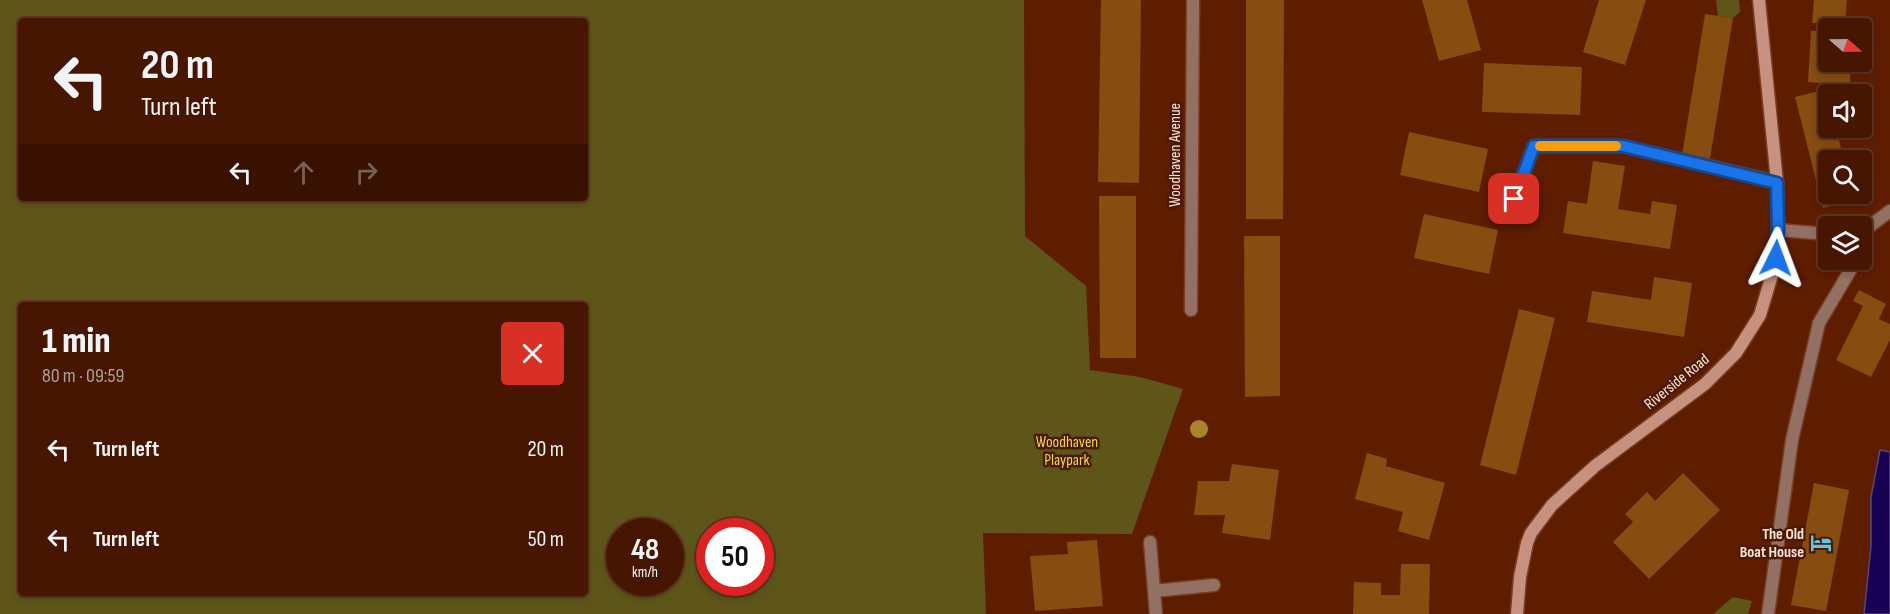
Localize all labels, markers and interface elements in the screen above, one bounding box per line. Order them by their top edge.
north arrow [1818,18,1872,72]
map controls [1818,18,1872,270]
text: 20 m [141,40,214,91]
icon: left [42,42,120,120]
button: sound [1818,84,1872,138]
text: Turn left [141,91,217,123]
street label: Woodhaven Avenue [1166,103,1185,207]
button: search [1818,150,1872,204]
icon: left [224,156,257,189]
icon: ahead [287,156,320,189]
icon: right [350,156,383,189]
pin [1488,173,1539,224]
icon: arrive [1497,182,1530,215]
button: layers [1818,216,1872,270]
position arrow [1744,226,1808,290]
text: 1 min [42,320,110,363]
button: close [501,322,564,385]
street label: Riverside Road [1641,350,1713,414]
text: 80 m · 09:59 [42,364,124,388]
icon: left [42,433,75,466]
park label: Woodhaven Playpark [1036,433,1098,470]
text: Turn left [93,436,159,463]
text: 20 m [528,436,564,463]
speed limit sign: 50 [696,518,774,596]
icon: left [42,523,75,556]
place label: The Old Boat House [1740,525,1804,562]
text: Turn left [93,526,159,553]
text: 50 m [528,526,564,553]
hotel icon: The Old Boat House [1809,531,1833,555]
text: 48 [631,532,659,568]
text: km/h [632,563,658,582]

